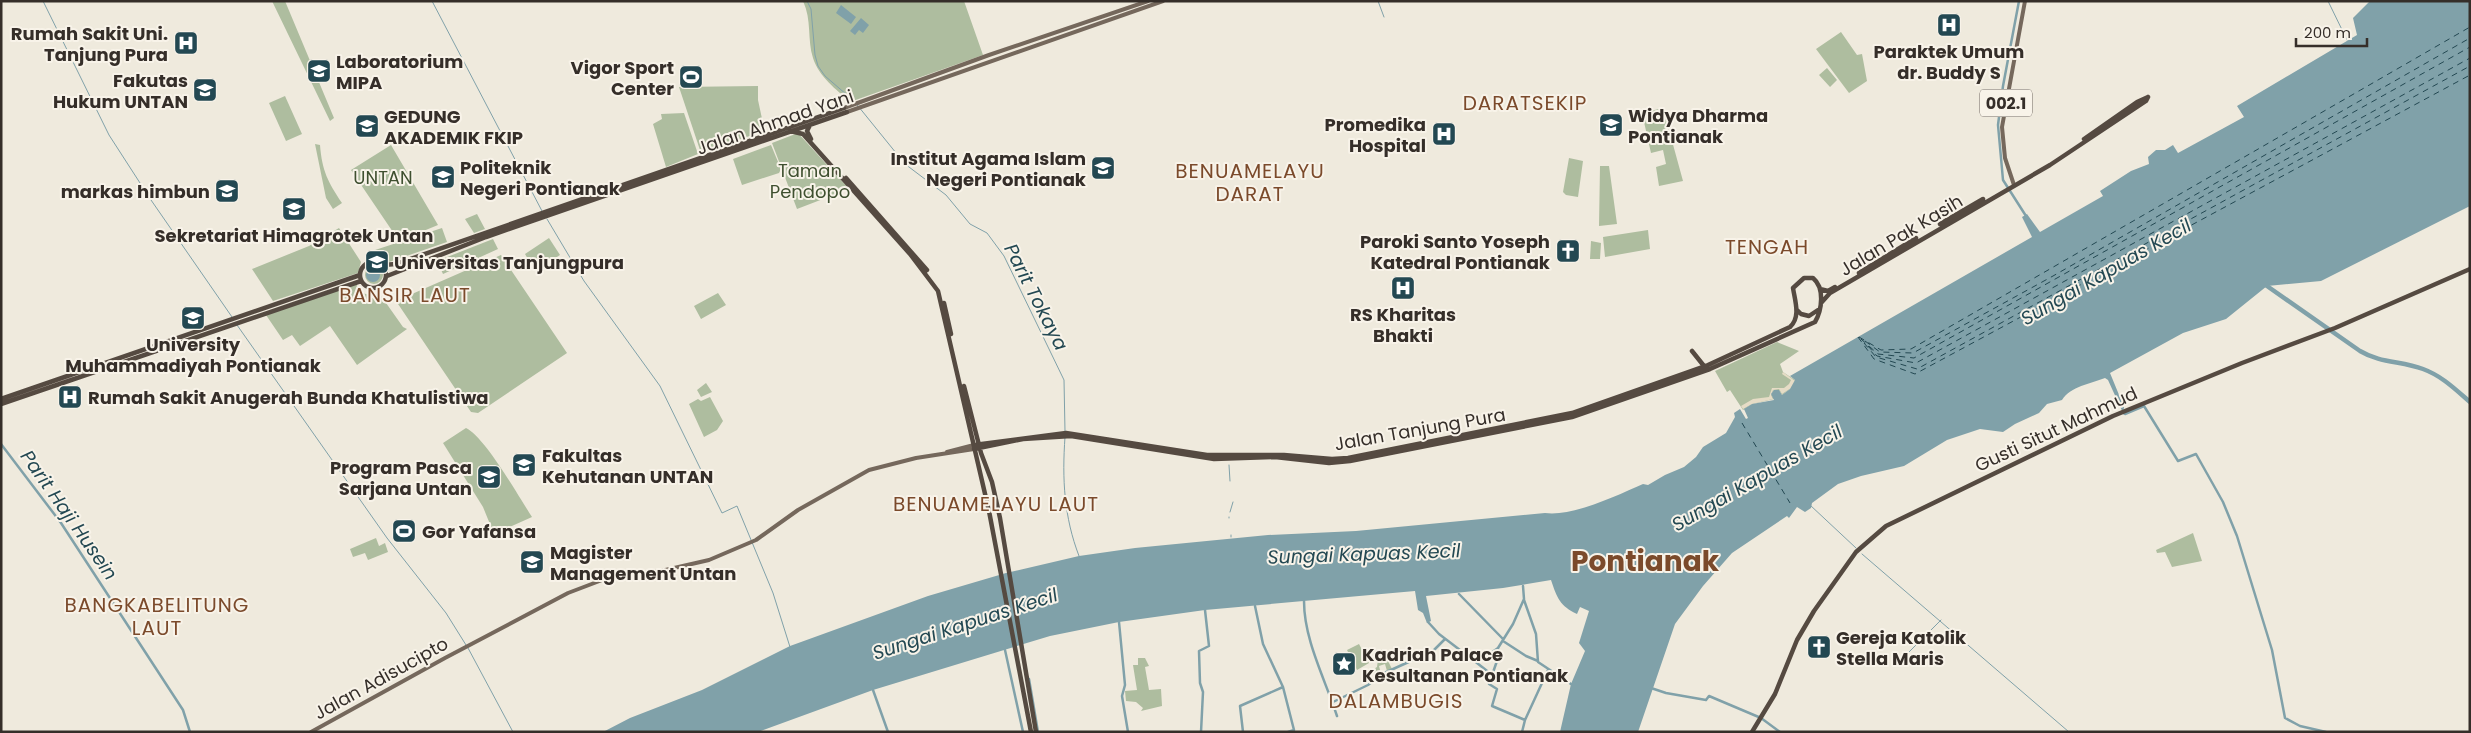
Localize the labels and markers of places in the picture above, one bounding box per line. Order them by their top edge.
hospital icon: Paraktek Umum dr. Buddy S [1936,12,1962,38]
place label: Rumah Sakit Uni. Tanjung Pura [11,21,168,67]
hospital icon: Rumah Sakit Uni. Tanjung Pura [173,30,199,56]
place label: Paraktek Umum dr. Buddy S [1874,39,2024,85]
place label: Laboratorium MIPA [336,49,463,95]
place label: Vigor Sport Center [571,55,674,101]
school or university icon: Laboratorium MIPA [306,58,332,84]
sports icon: Vigor Sport Center [678,64,704,90]
place label: Fakutas Hukum UNTAN [53,68,188,114]
school or university icon: Fakutas Hukum UNTAN [192,77,218,103]
place label: Widya Dharma Pontianak [1628,103,1768,149]
place label: GEDUNG AKADEMIK FKIP [384,104,523,150]
place label: Promedika Hospital [1325,112,1426,158]
school or university icon: Widya Dharma Pontianak [1598,112,1624,138]
school or university icon: GEDUNG AKADEMIK FKIP [354,113,380,139]
hospital icon: Promedika Hospital [1431,121,1457,147]
place label: Institut Agama Islam Negeri Pontianak [891,146,1087,192]
place label: Politeknik Negeri Pontianak [460,155,621,201]
school or university icon: Institut Agama Islam Negeri Pontianak [1090,155,1116,181]
school or university icon: Politeknik Negeri Pontianak [430,164,456,190]
school or university icon: markas himbun [214,178,240,204]
place label: markas himbun [61,179,210,204]
school or university icon: Sekretariat Himagrotek Untan [281,196,307,222]
place label: Sekretariat Himagrotek Untan [155,223,433,248]
place label: Paroki Santo Yoseph Katedral Pontianak [1360,229,1551,275]
church icon: Paroki Santo Yoseph Katedral Pontianak [1555,238,1581,264]
school or university icon: Universitas Tanjungpura [364,249,390,275]
place label: Universitas Tanjungpura [394,250,624,275]
hospital icon: RS Kharitas Bhakti [1390,275,1416,301]
place label: RS Kharitas Bhakti [1350,302,1456,348]
school or university icon: University Muhammadiyah Pontianak [180,305,206,331]
place label: University Muhammadiyah Pontianak [65,332,322,378]
hospital icon: Rumah Sakit Anugerah Bunda Khatulistiwa [57,384,83,410]
place label: Rumah Sakit Anugerah Bunda Khatulistiwa [88,385,488,410]
place label: Fakultas Kehutanan UNTAN [542,443,713,489]
school or university icon: Fakultas Kehutanan UNTAN [511,452,537,478]
place label: Program Pasca Sarjana Untan [330,455,472,501]
school or university icon: Program Pasca Sarjana Untan [476,464,502,490]
sports icon: Gor Yafansa [391,518,417,544]
place label: Gor Yafansa [422,519,536,544]
place label: Magister Management Untan [550,540,736,586]
school or university icon: Magister Management Untan [519,549,545,575]
place label: Gereja Katolik Stella Maris [1836,625,1967,671]
church icon: Gereja Katolik Stella Maris [1806,634,1832,660]
place label: Kadriah Palace Kesultanan Pontianak [1362,642,1569,688]
place icon: Kadriah Palace Kesultanan Pontianak [1331,651,1357,677]

